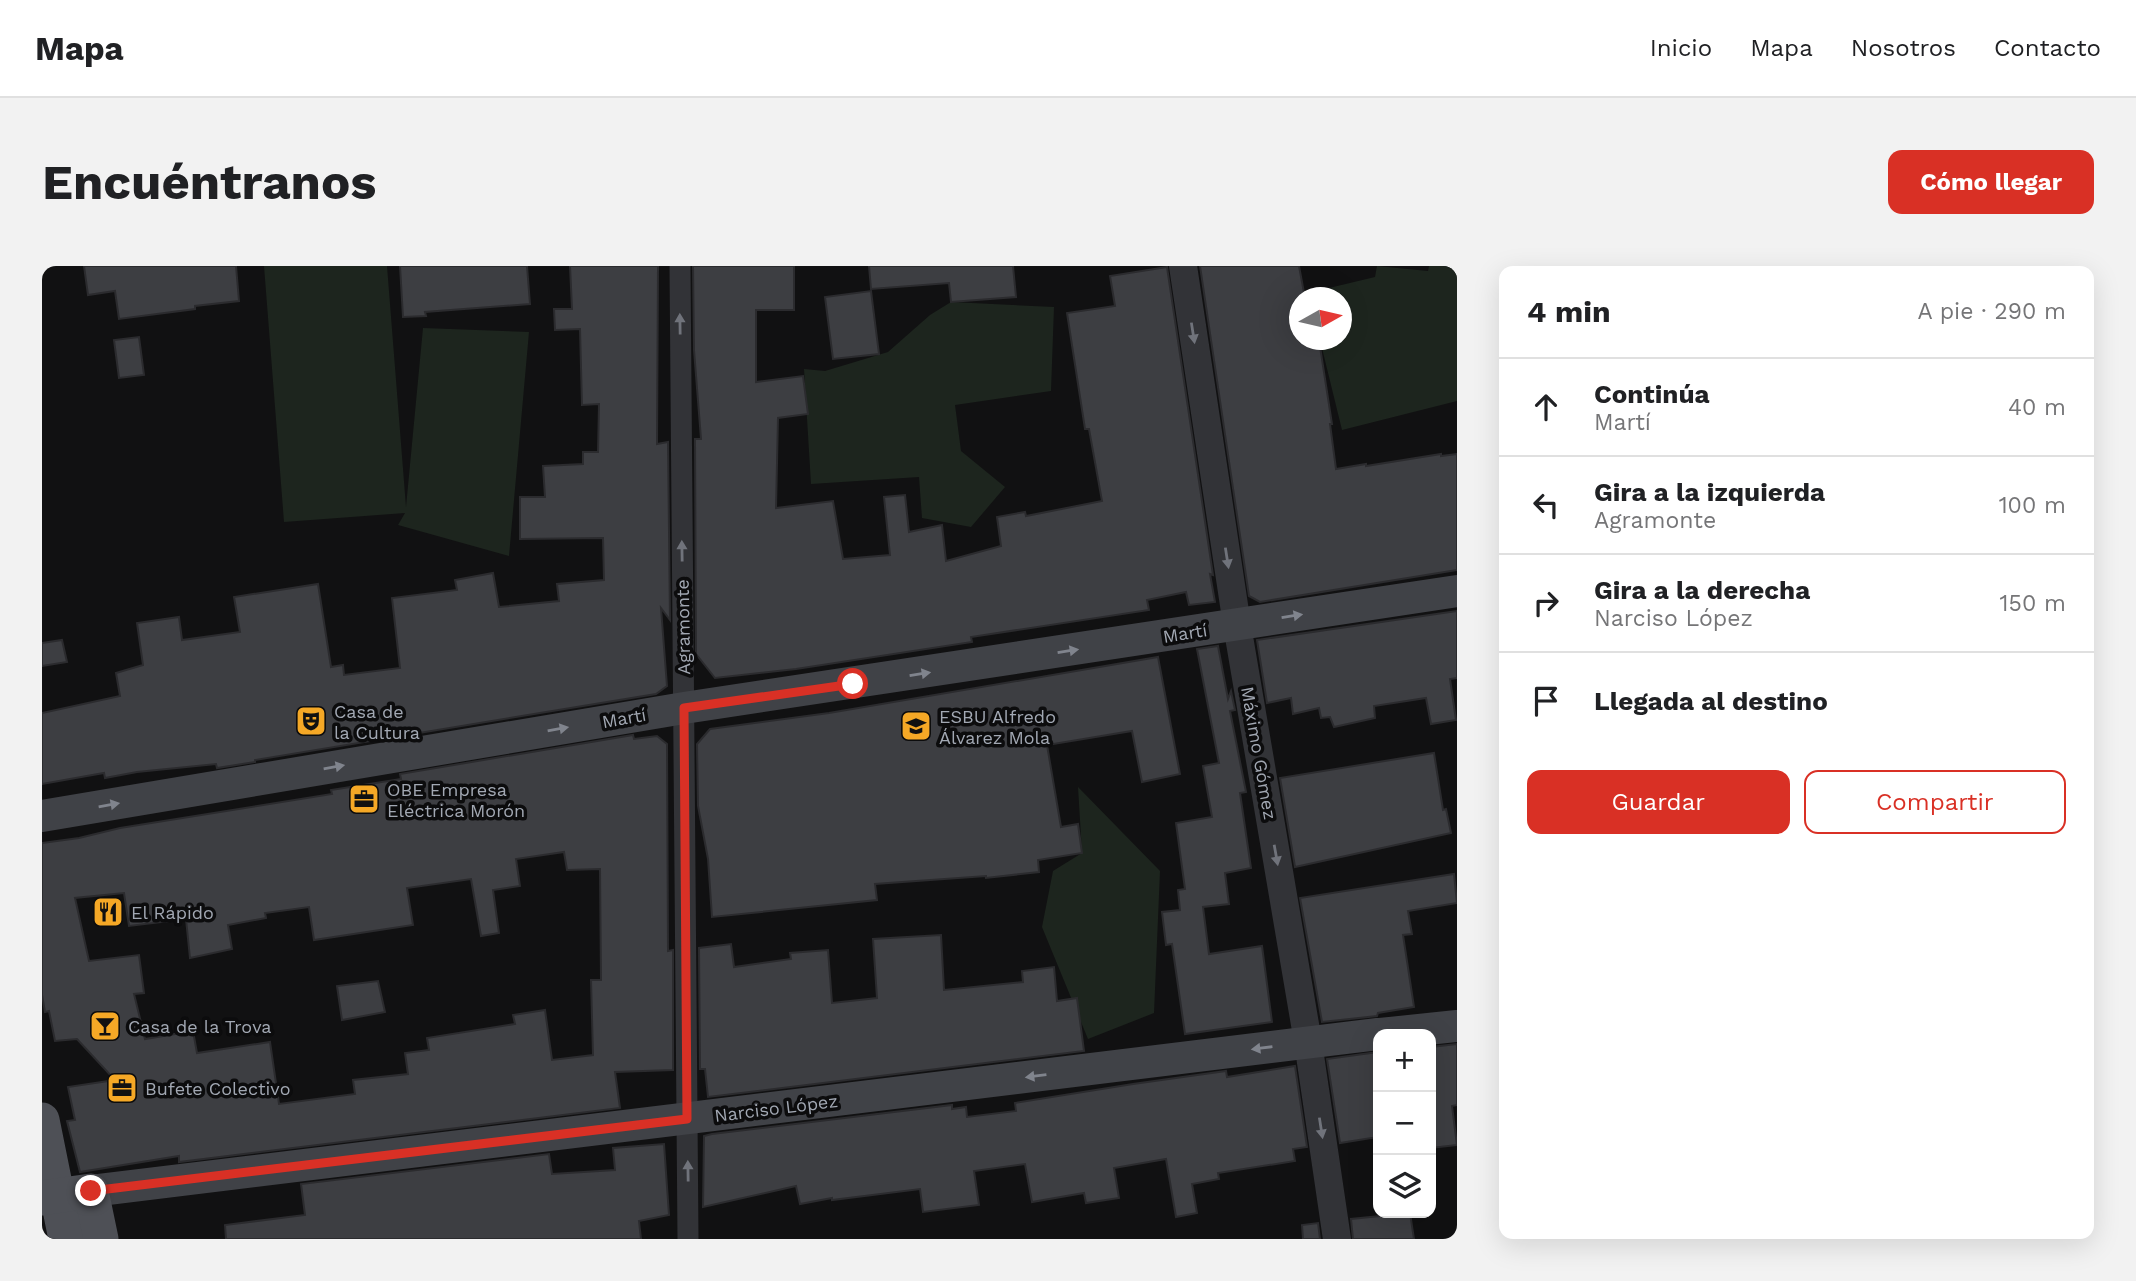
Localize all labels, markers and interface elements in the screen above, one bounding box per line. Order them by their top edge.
text: Mapa [35,29,124,68]
text: Inicio [1650,34,1712,62]
text: Mapa [1750,34,1813,62]
text: Nosotros [1851,34,1956,62]
text: Contacto [1994,34,2101,62]
button: Cómo llegar [1888,150,2094,214]
text: Encuéntranos [42,153,376,211]
north arrow [1289,287,1352,350]
text: 4 min [1527,294,1611,329]
text: A pie · 290 m [1918,298,2066,325]
one-way arrow [674,313,686,335]
one-way arrow [1188,323,1199,345]
text: Continúa [1594,379,1710,409]
icon: ahead [1527,388,1565,426]
text: 40 m [2008,394,2066,421]
text: Martí [1594,409,1651,436]
text: Gira a la izquierda [1594,477,1825,507]
icon: left [1527,486,1565,524]
text: 100 m [1999,492,2066,519]
text: Agramonte [1594,507,1716,534]
one-way arrow [676,540,688,562]
one-way arrow [1222,548,1233,570]
text: Gira a la derecha [1594,575,1810,605]
street label: Agramonte [672,579,694,675]
icon: right [1527,584,1565,622]
text: 150 m [2000,590,2066,617]
text: Narciso López [1594,605,1753,632]
one-way arrow [1282,611,1304,622]
street label: Martí [1161,619,1209,647]
one-way arrow [1057,645,1079,656]
route start [837,668,868,699]
one-way arrow [909,668,931,679]
icon: arrive [1527,682,1565,720]
street label: Máximo Gómez [1237,685,1281,821]
text: Llegada al destino [1594,686,1828,716]
place label: Casa de la Cultura [334,701,420,743]
theatre icon: Casa de la Cultura [294,704,328,738]
street label: Martí [600,704,648,732]
place label: ESBU Alfredo Álvarez Mola [939,706,1056,748]
school or university icon: ESBU Alfredo Álvarez Mola [899,709,933,743]
one-way arrow [547,723,569,734]
one-way arrow [323,761,345,772]
button: Guardar [1527,770,1790,834]
button: Compartir [1804,770,2066,834]
place label: OBE Empresa Eléctrica Morón [387,779,525,821]
office icon: OBE Empresa Eléctrica Morón [347,782,381,816]
one-way arrow [98,799,120,810]
one-way arrow [1271,845,1282,867]
restaurant icon: El Rápido [91,895,125,929]
place label: El Rápido [131,902,214,923]
bar icon: Casa de la Trova [88,1009,122,1043]
place label: Casa de la Trova [128,1016,271,1037]
map controls [1373,1029,1436,1218]
button: + [1373,1029,1436,1092]
one-way arrow [1251,1043,1273,1054]
one-way arrow [1025,1070,1047,1081]
office icon: Bufete Colectivo [105,1071,139,1105]
place label: Bufete Colectivo [145,1078,290,1099]
street label: Narciso López [713,1090,839,1126]
button: − [1373,1092,1436,1155]
one-way arrow [1315,1117,1326,1139]
button: layers [1373,1155,1436,1218]
one-way arrow [682,1160,694,1182]
route end [75,1175,106,1206]

